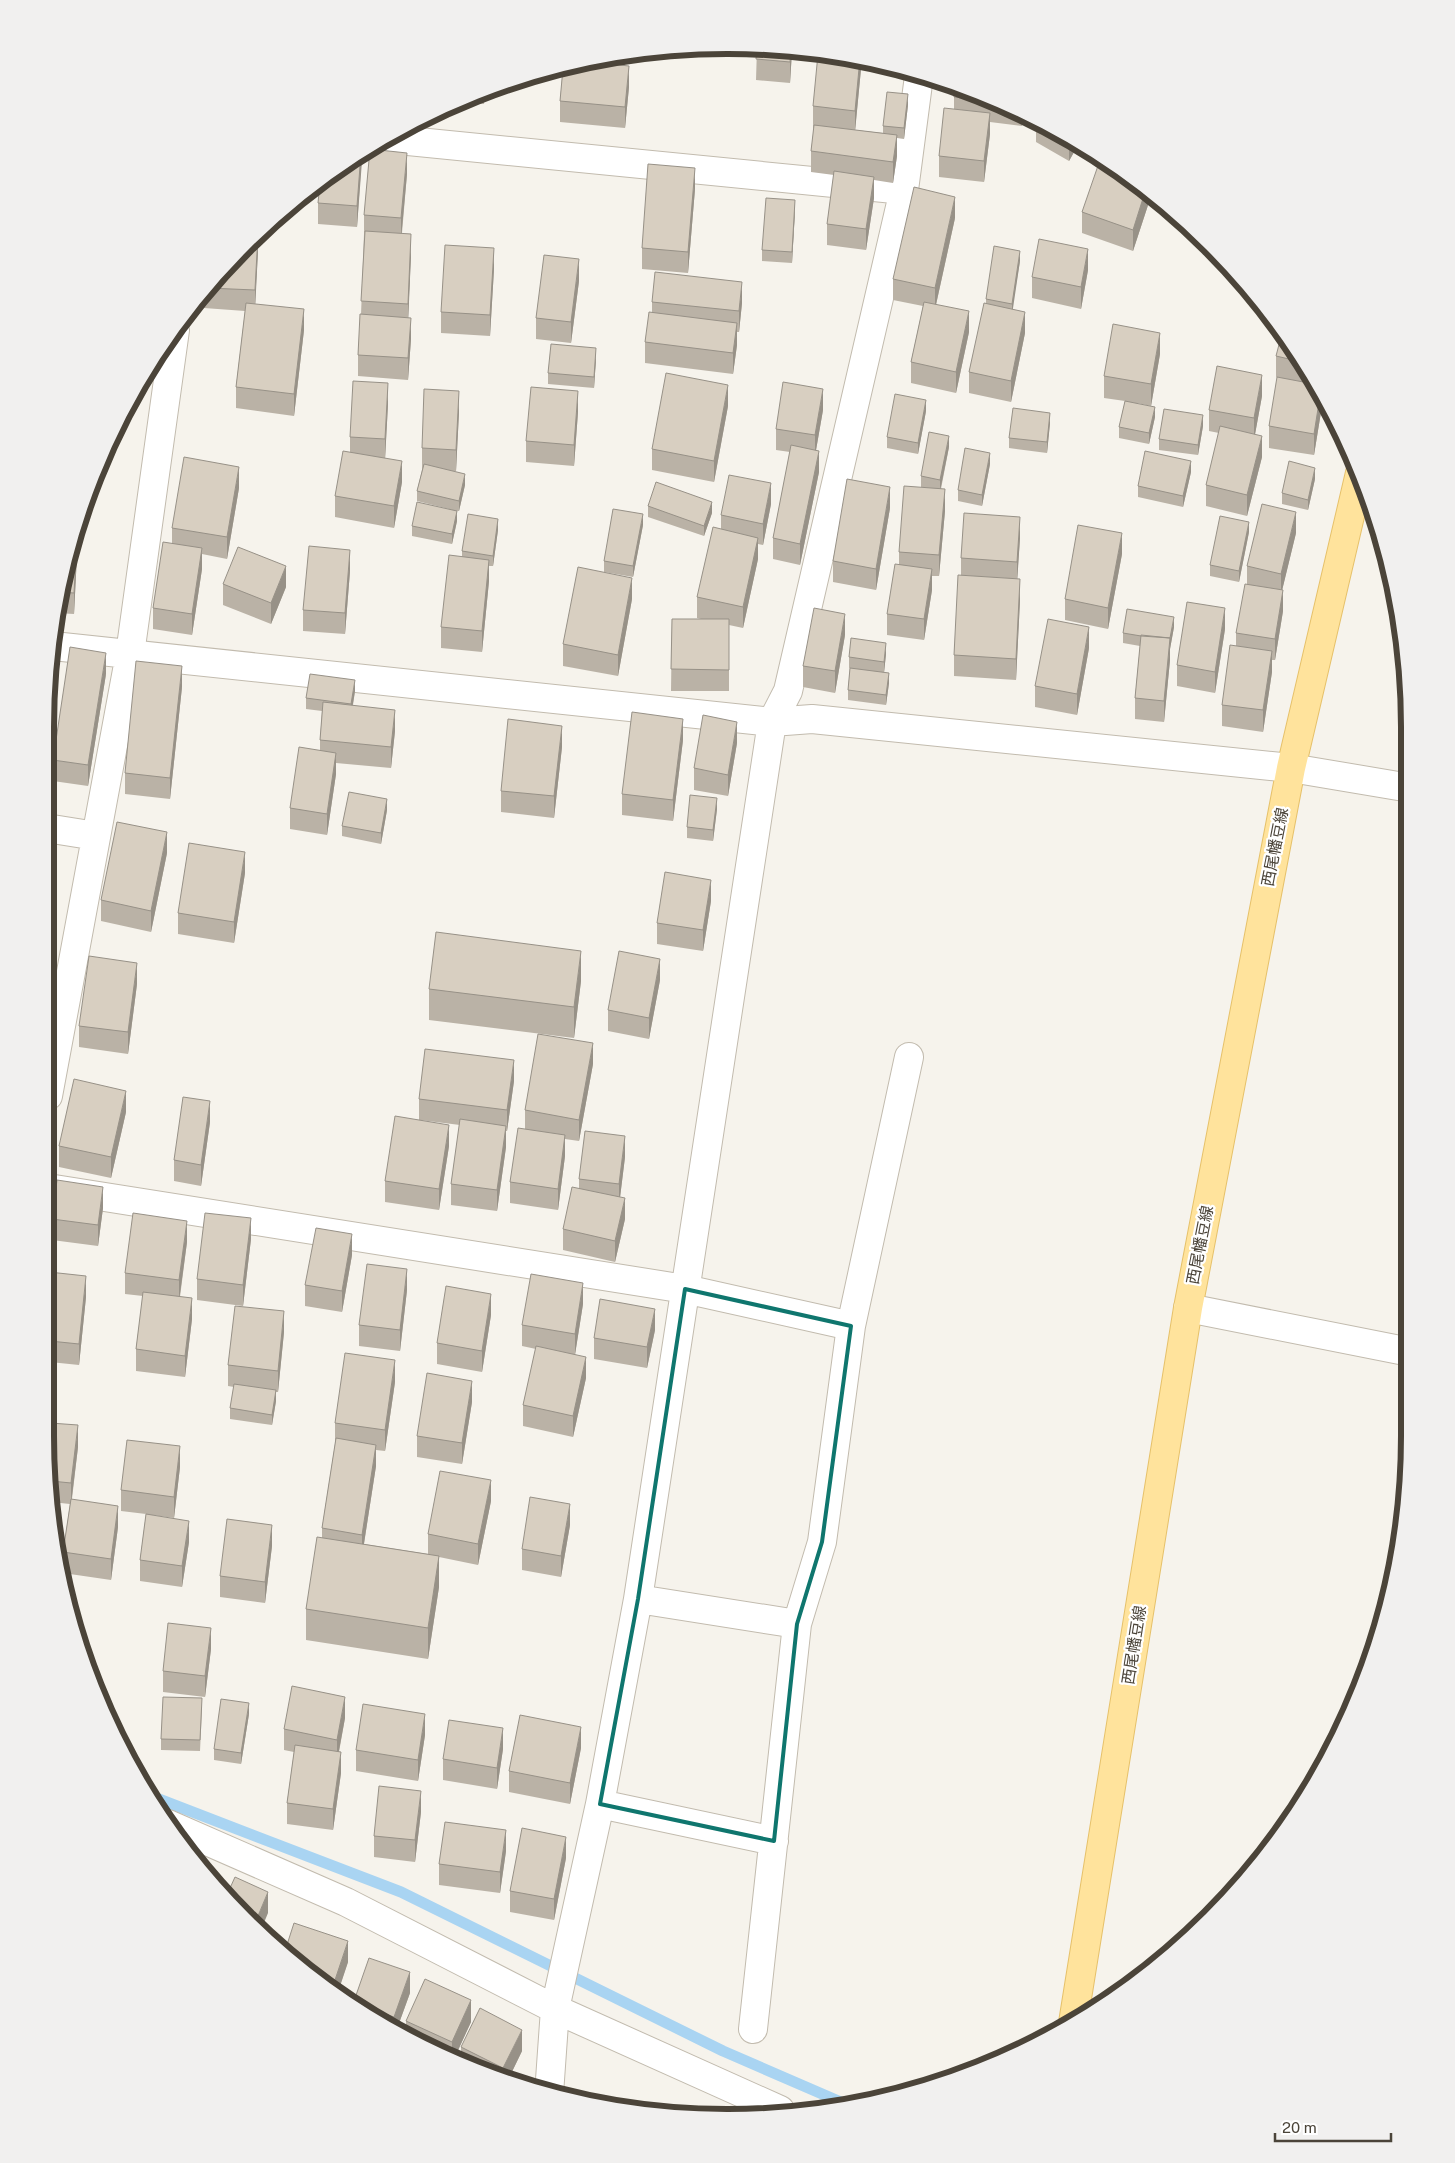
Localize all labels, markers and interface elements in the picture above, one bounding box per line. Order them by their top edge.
street label: 西尾幡豆線 [1258,806,1292,888]
street label: 西尾幡豆線 [1183,1204,1217,1286]
street label: 西尾幡豆線 [1118,1604,1150,1686]
scale bar [1275,2110,1391,2142]
text: 20 m [1282,2119,1317,2136]

